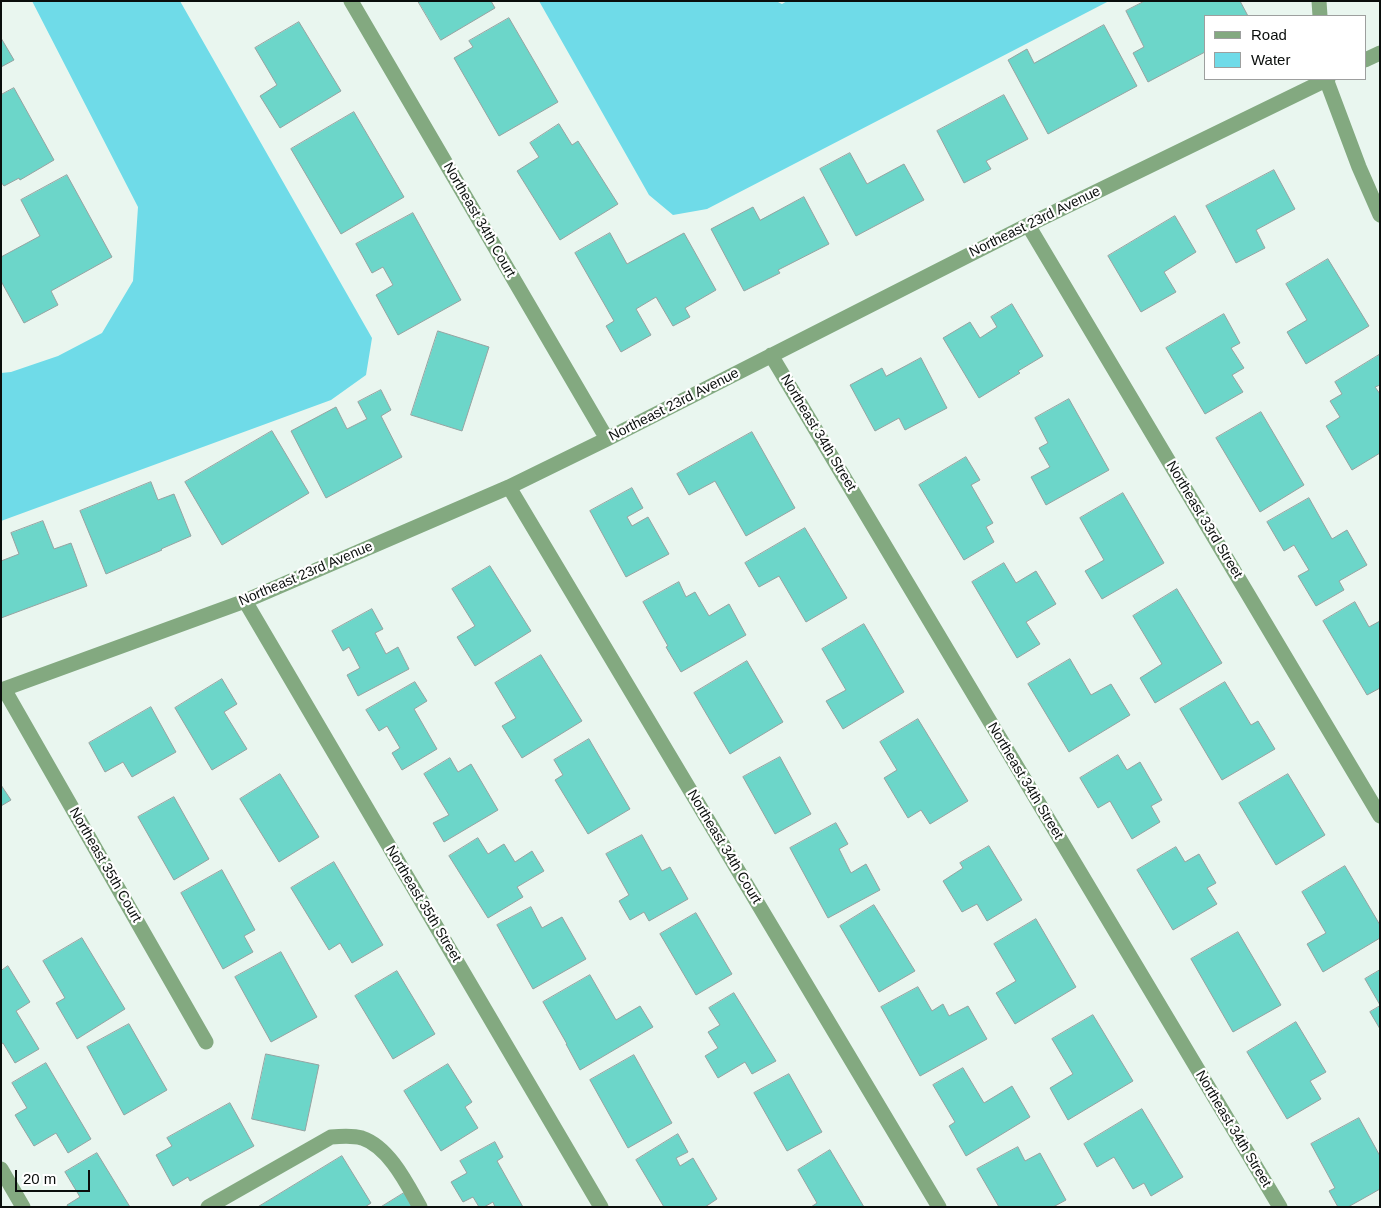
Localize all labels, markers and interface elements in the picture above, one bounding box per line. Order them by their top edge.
legend [1204,15,1366,80]
text: Road [1251,26,1287,43]
text: Water [1251,51,1290,68]
street label: Northeast 34th Court [439,160,519,280]
street label: Northeast 23rd Avenue [967,183,1103,261]
street label: Northeast 23rd Avenue [606,365,742,445]
street label: Northeast 34th Street [777,372,859,494]
street label: Northeast 33rd Street [1162,458,1246,582]
street label: Northeast 23rd Avenue [237,538,375,610]
street label: Northeast 34th Street [984,720,1066,842]
street label: Northeast 34th Court [683,787,765,907]
street label: Northeast 35th Court [65,805,145,925]
street label: Northeast 35th Street [382,843,464,965]
street label: Northeast 34th Street [1192,1068,1274,1190]
scale bar [18,1160,92,1192]
text: 20 m [23,1170,56,1187]

